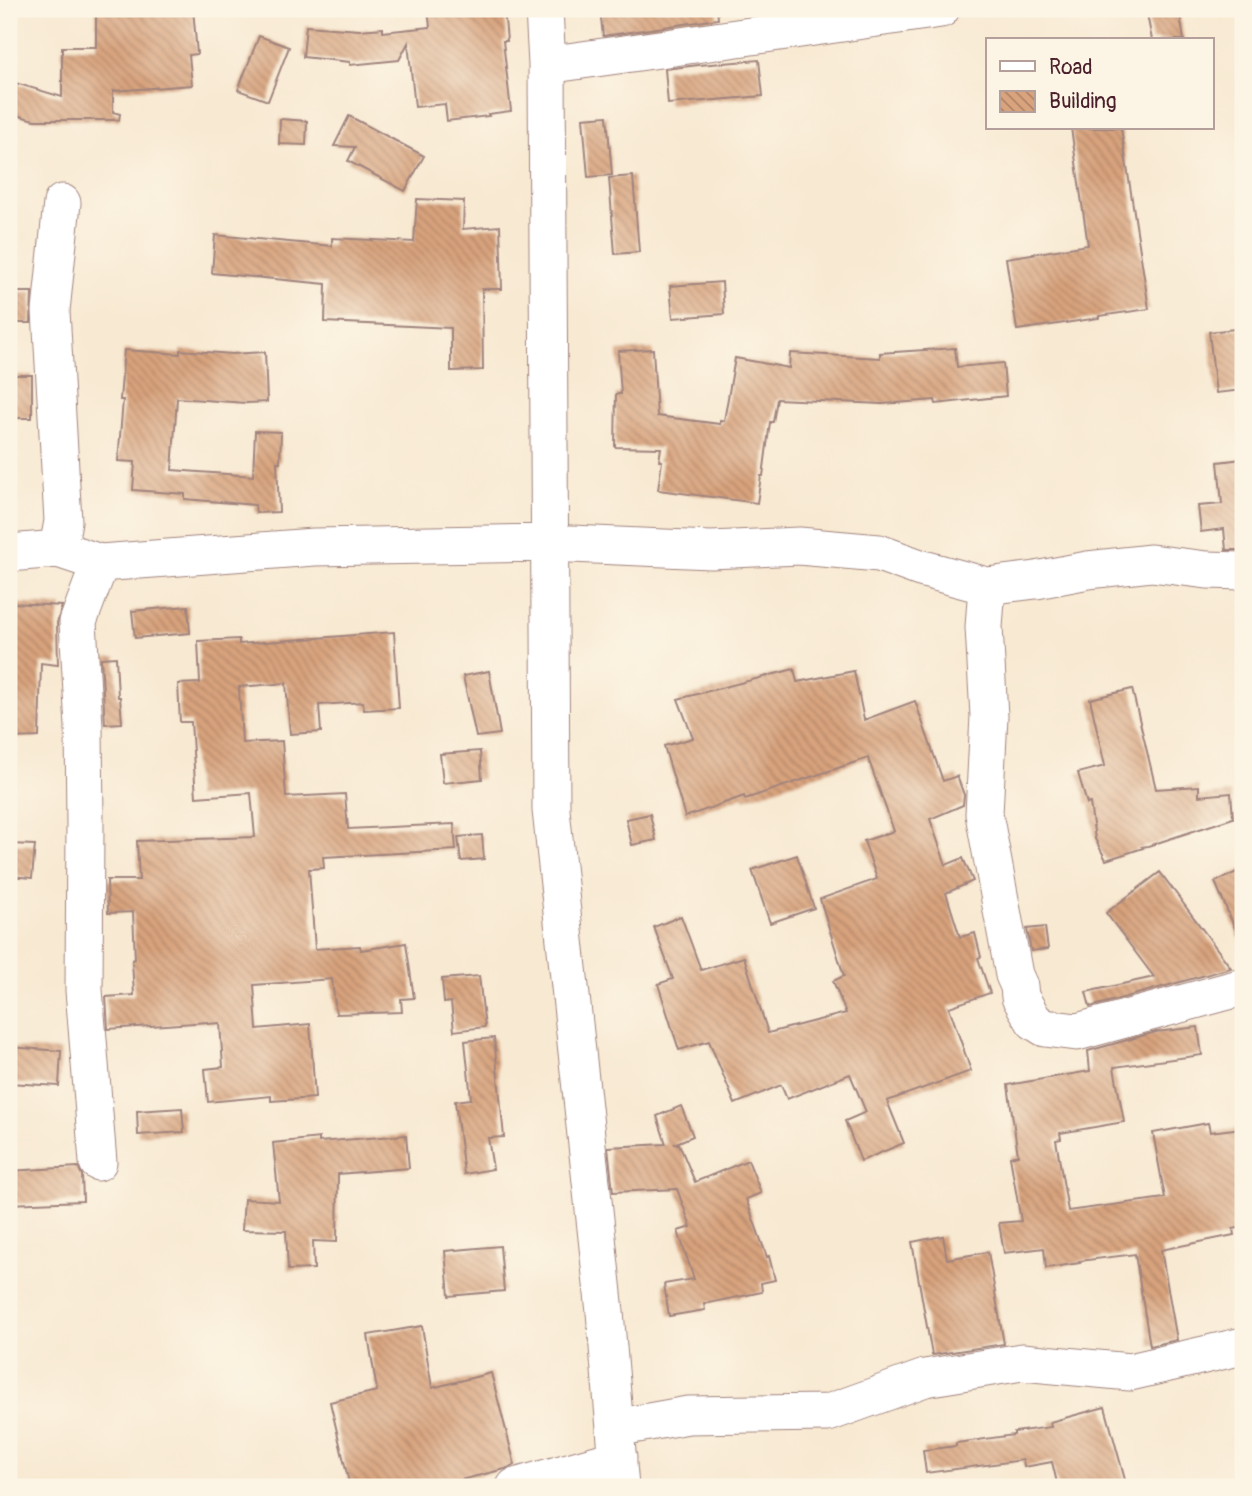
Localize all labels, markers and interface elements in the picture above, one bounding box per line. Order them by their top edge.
legend [986,38,1214,130]
text: Road [1049,54,1093,81]
text: Building [1049,88,1116,115]

